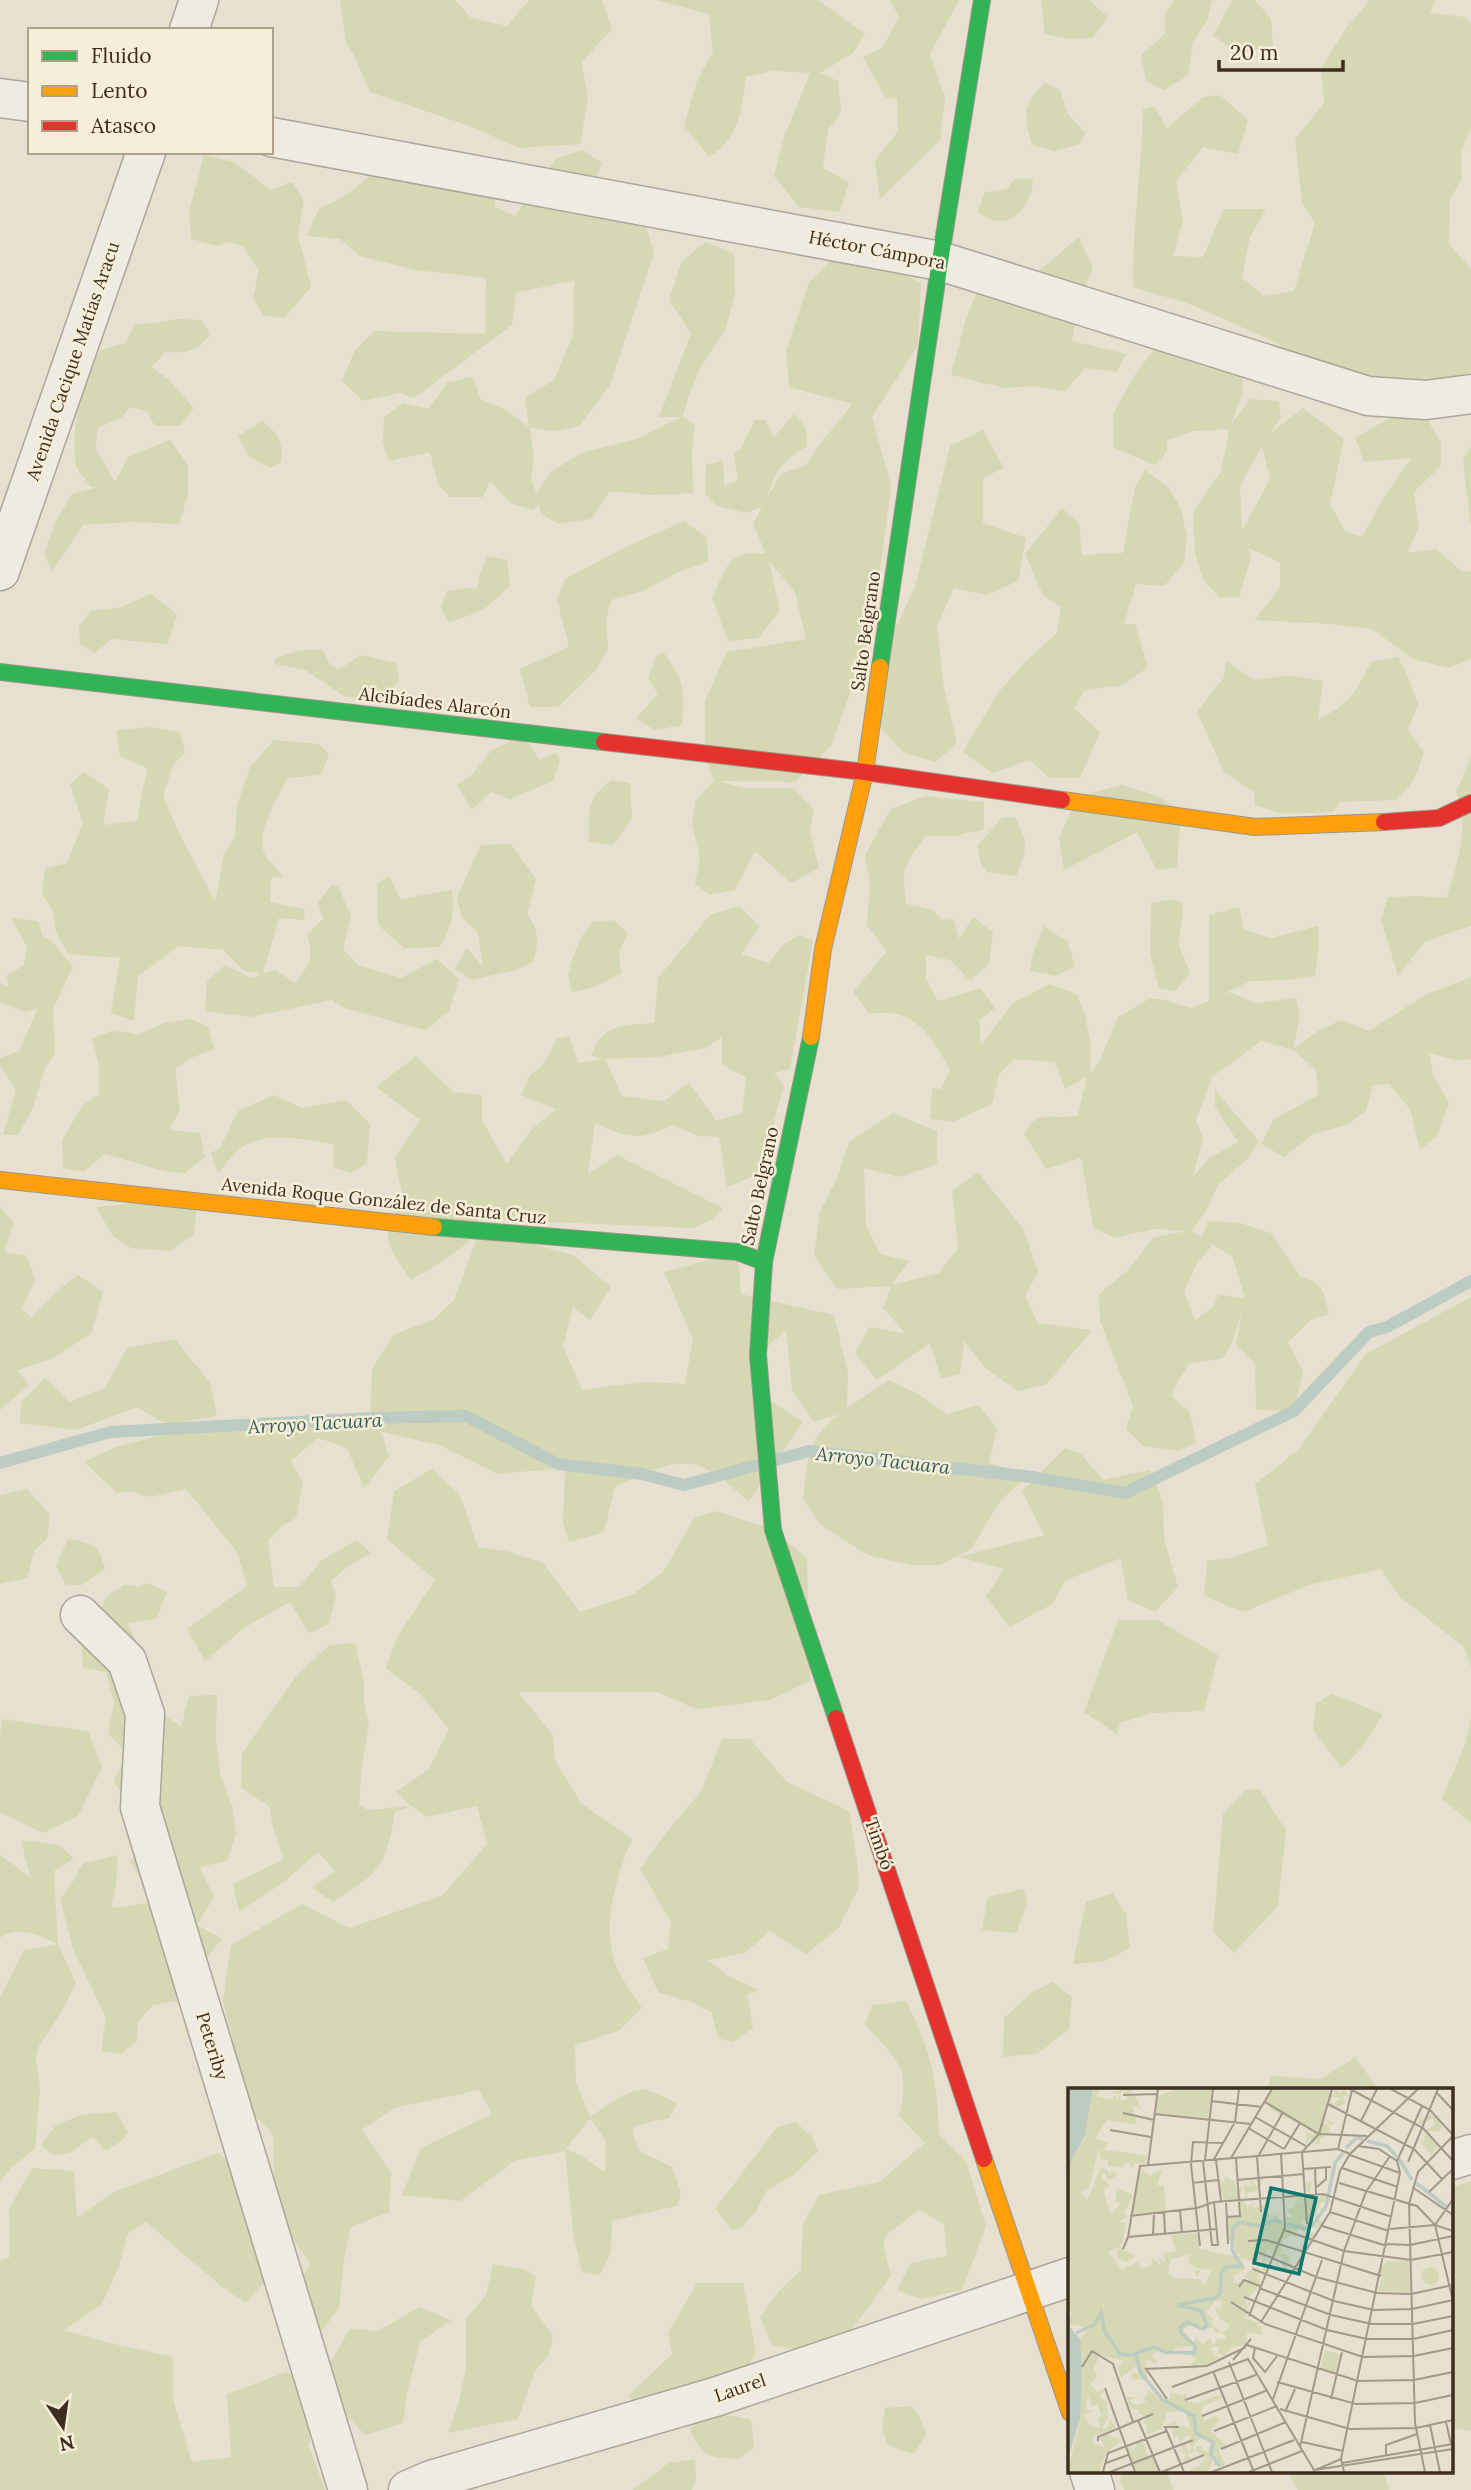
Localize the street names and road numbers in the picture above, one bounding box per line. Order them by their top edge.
street label: Héctor Cámpora [807,225,948,274]
street label: Avenida Cacique Matías Aracu [20,238,124,484]
street label: Salto Belgrano [846,569,885,692]
street label: Alcibíades Alarcón [357,682,513,723]
street label: Salto Belgrano [736,1124,783,1247]
street label: Avenida Roque González de Santa Cruz [219,1172,548,1229]
street label: Timbó [860,1815,899,1873]
street label: Peteriby [191,2009,234,2083]
street label: Laurel [711,2368,769,2407]

